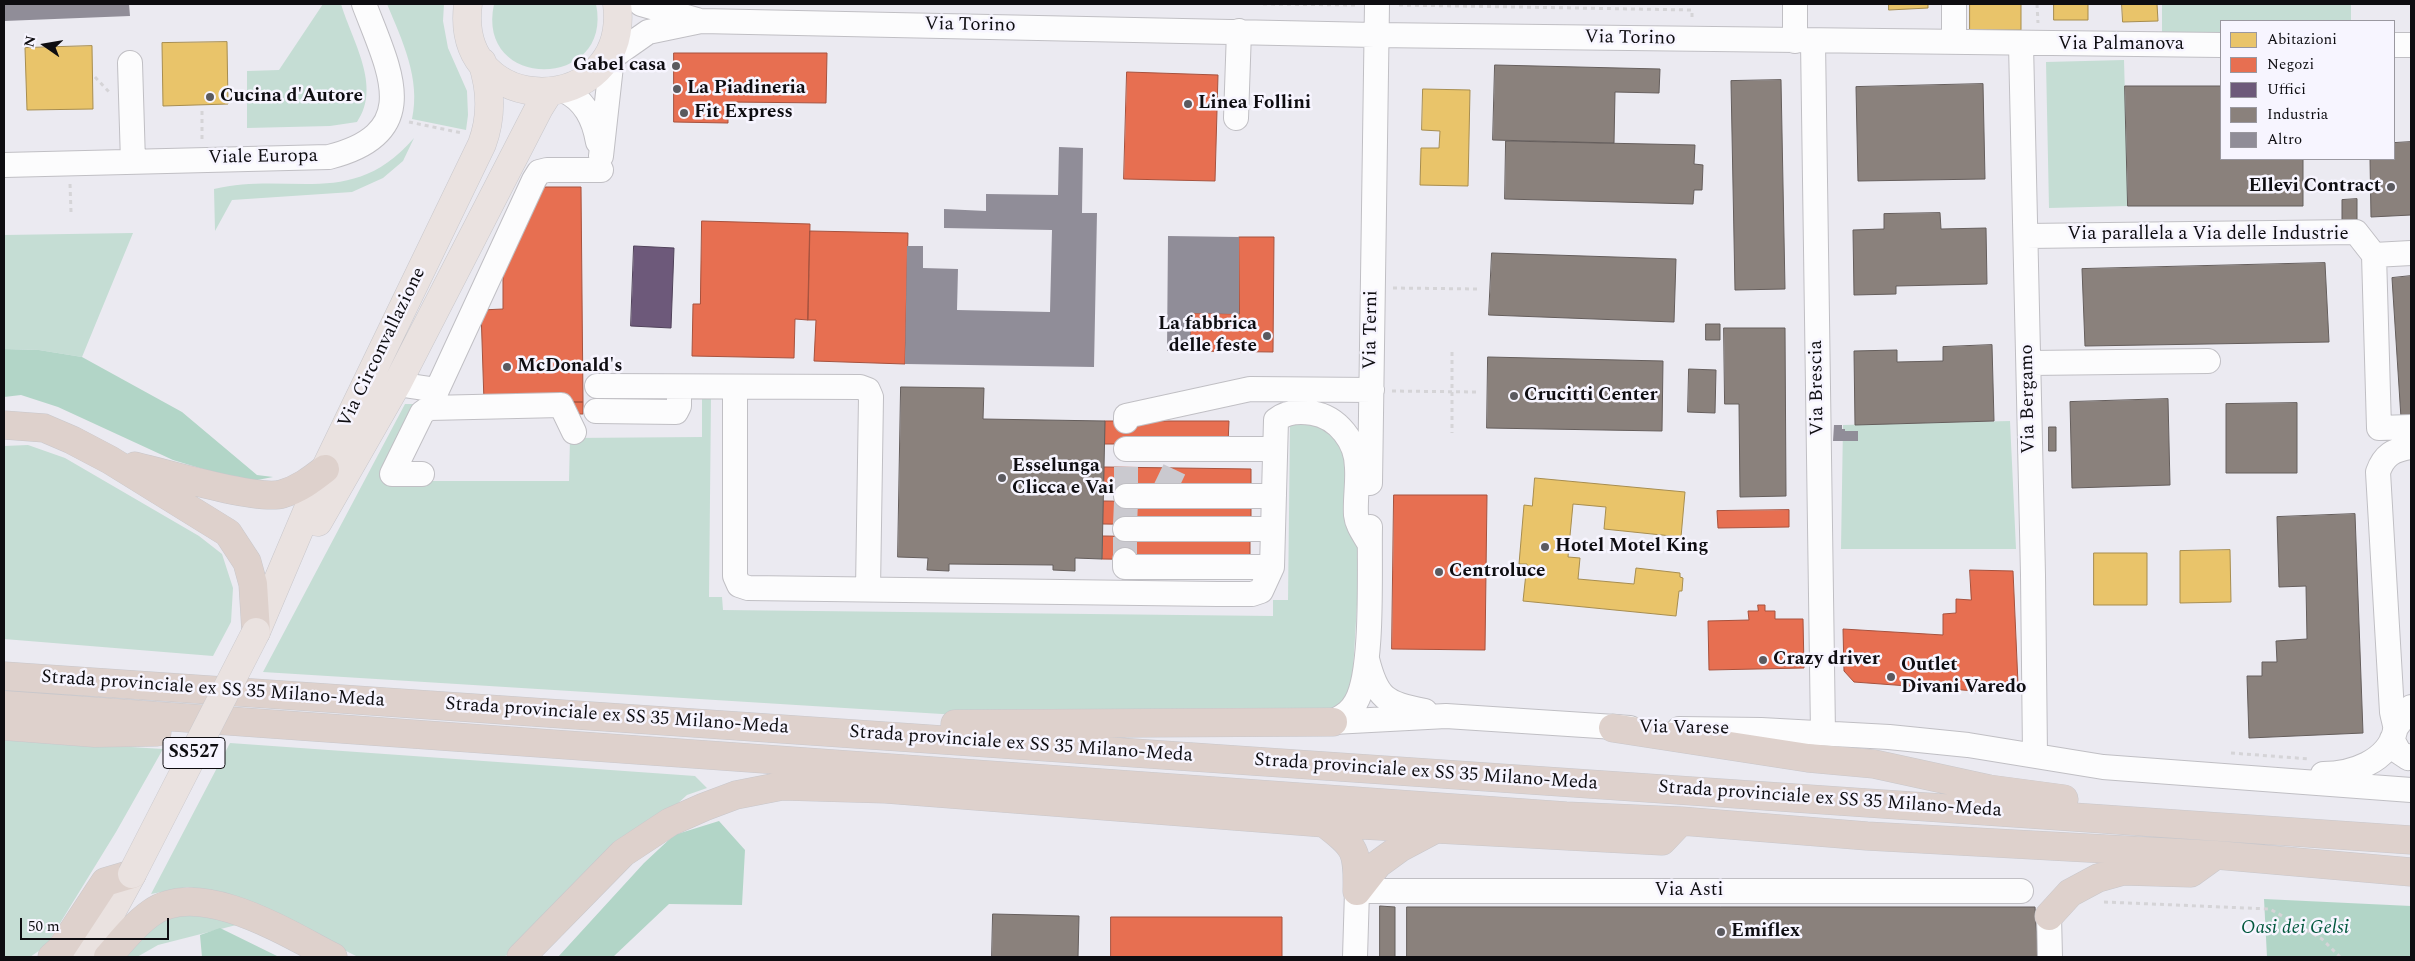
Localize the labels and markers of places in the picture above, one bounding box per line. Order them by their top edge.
place label: Gabel casa [573,55,666,77]
marker: Gabel casa [670,60,682,72]
place label: La Piadineria [687,78,806,100]
marker: La Piadineria [671,83,683,95]
place label: Cucina d'Autore [220,86,363,108]
marker: Cucina d'Autore [204,91,216,103]
place label: Linea Follini [1198,93,1311,115]
marker: Linea Follini [1182,98,1194,110]
place label: Fit Express [694,102,793,124]
marker: Fit Express [678,107,690,119]
place label: Ellevi Contract [2248,176,2381,198]
marker: Ellevi Contract [2385,181,2397,193]
place label: La fabbrica delle feste [1158,314,1257,358]
marker: La fabbrica delle feste [1261,330,1273,342]
place label: McDonald's [517,356,623,378]
marker: McDonald's [501,361,513,373]
place label: Crucitti Center [1524,385,1657,407]
marker: Crucitti Center [1508,390,1520,402]
place label: Esselunga Clicca e Vai [1012,456,1114,500]
marker: Esselunga Clicca e Vai [996,472,1008,484]
place label: Hotel Motel King [1555,536,1709,558]
marker: Hotel Motel King [1539,541,1551,553]
place label: Centroluce [1449,561,1545,583]
marker: Centroluce [1433,566,1445,578]
place label: Crazy driver [1773,649,1880,671]
marker: Crazy driver [1757,654,1769,666]
place label: Outlet Divani Varedo [1901,655,2026,699]
marker: Outlet Divani Varedo [1885,671,1897,683]
place label: Emiflex [1731,921,1800,943]
marker: Emiflex [1715,926,1727,938]

